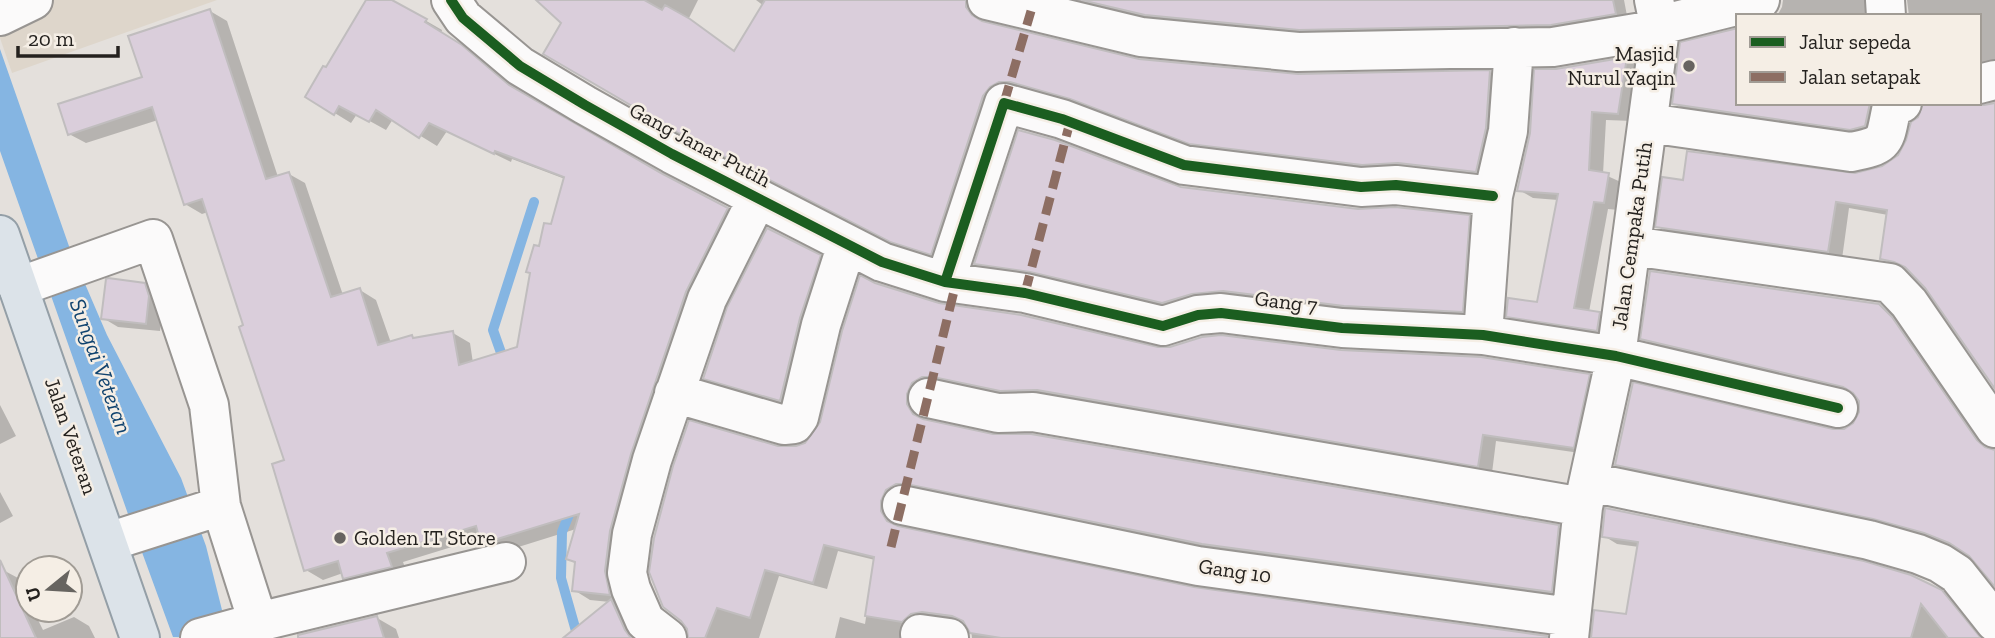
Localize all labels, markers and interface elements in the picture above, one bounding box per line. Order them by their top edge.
scale bar [18,14,117,58]
legend [1736,14,1981,105]
text: 20 m [28,26,74,51]
text: Jalur sepeda [1799,29,1911,54]
place label: Masjid Nurul Yaqin [1567,41,1675,90]
marker: Masjid Nurul Yaqin [1681,58,1697,74]
text: Jalan setapak [1799,64,1920,89]
street label: Gang Janar Putih [625,97,775,192]
street label: Jalan Cempaka Putih [1606,140,1657,332]
street label: Gang 7 [1253,285,1319,318]
water label: Sungai Veteran [64,294,138,438]
street label: Jalan Veteran [40,374,103,497]
place label: Golden IT Store [354,525,496,550]
marker: Golden IT Store [332,530,348,546]
street label: Gang 10 [1197,553,1273,588]
north arrow [14,554,84,624]
text: U [20,584,46,604]

